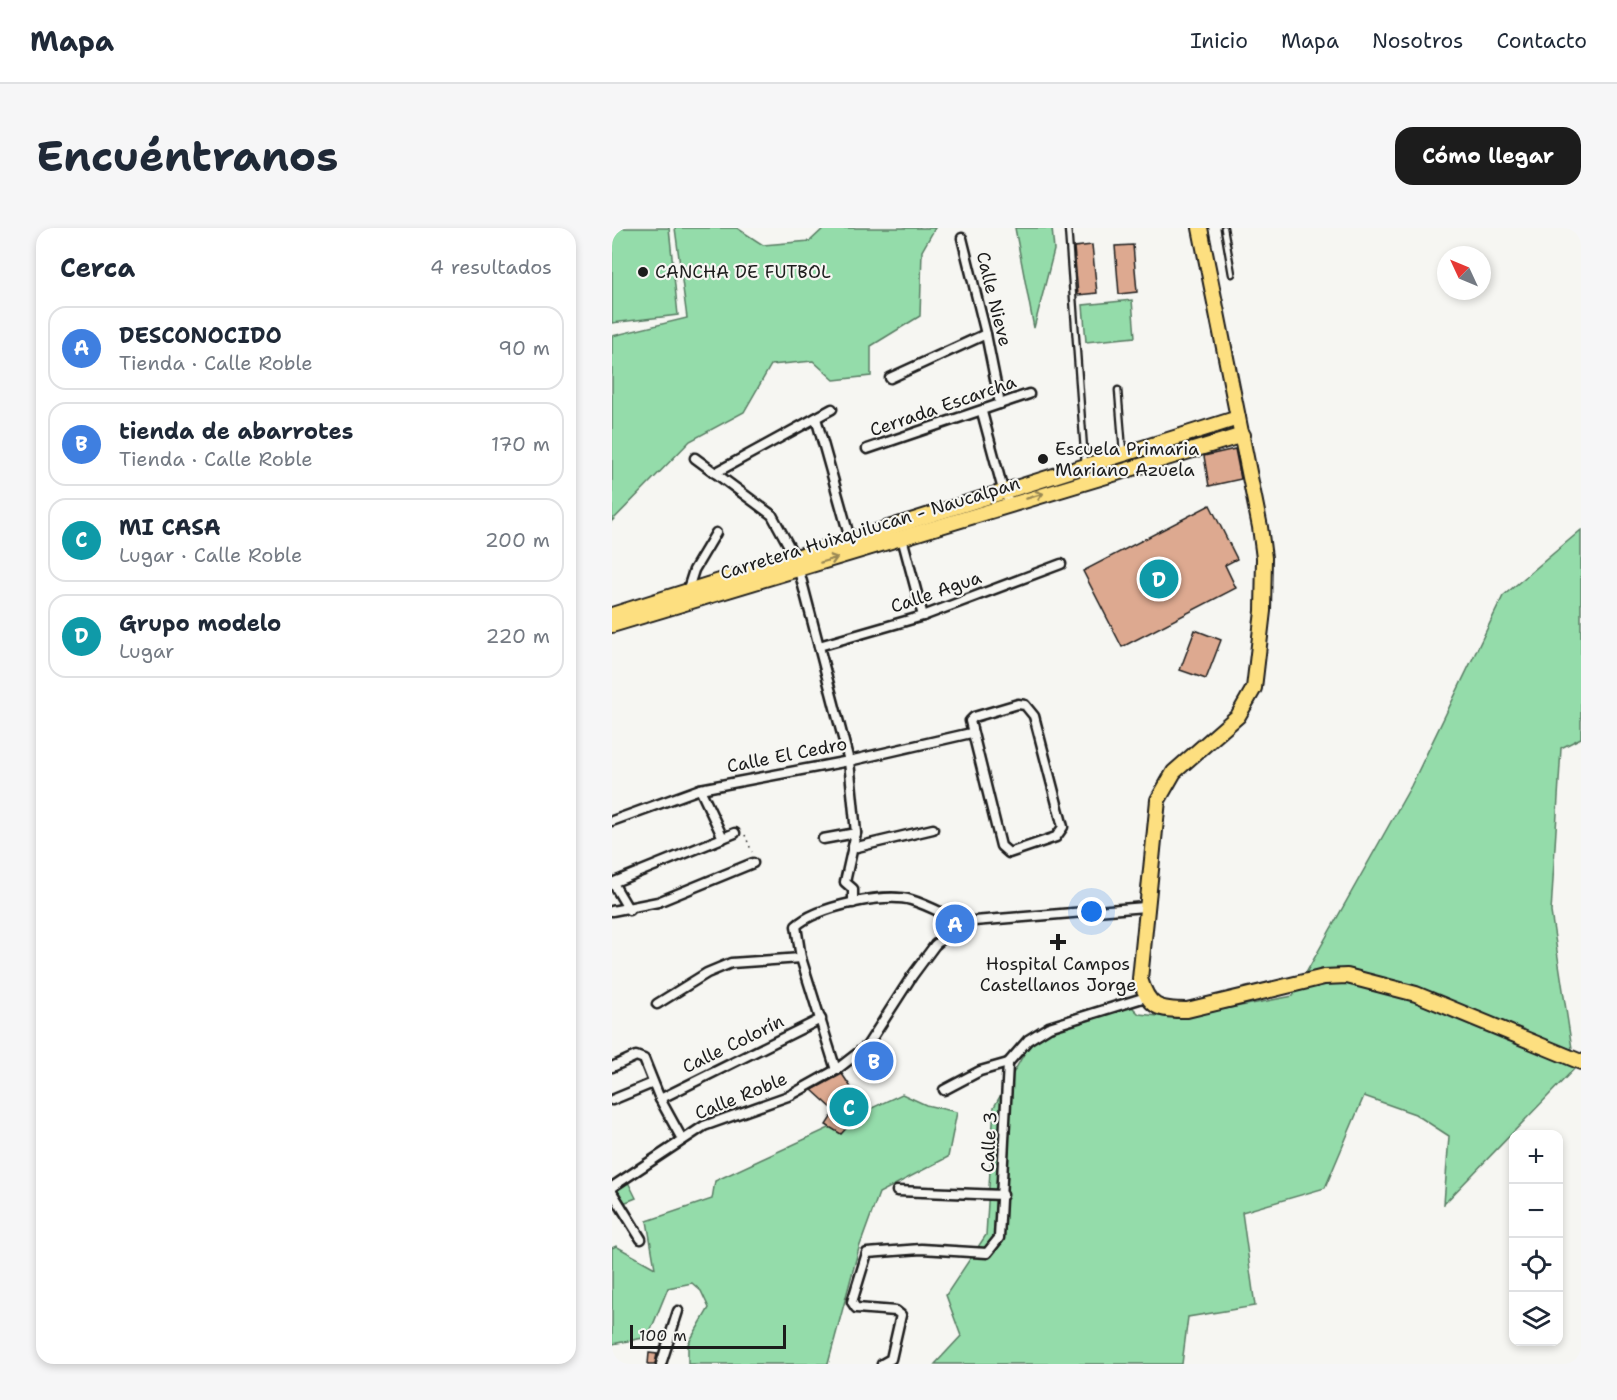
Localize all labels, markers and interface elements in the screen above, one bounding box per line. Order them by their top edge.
text: Mapa [30,22,114,60]
text: Inicio [1190,27,1248,55]
text: Mapa [1281,27,1339,55]
text: Nosotros [1372,27,1463,55]
text: Contacto [1496,27,1587,55]
button: Cómo llegar [1395,127,1581,185]
text: Encuéntranos [36,128,338,184]
north arrow [1437,246,1491,300]
street label: Calle Nieve [971,249,1017,349]
text: Cerca [60,250,135,285]
text: 4 resultados [430,254,552,280]
place label: CANCHA DE FUTBOL [655,260,831,284]
marker: CANCHA DE FUTBOL [636,265,650,279]
text: DESCONOCIDO [119,321,282,350]
text: A [74,335,89,361]
text: 90 m [498,335,550,361]
text: Tienda · Calle Roble [119,350,313,376]
street label: Cerrada Escarcha [867,370,1019,442]
text: tienda de abarrotes [119,417,353,446]
text: B [75,431,88,457]
text: 170 m [491,431,550,457]
place label: Escuela Primaria Mariano Azuela [1055,437,1199,482]
text: Tienda · Calle Roble [119,446,313,472]
marker: Escuela Primaria Mariano Azuela [1036,452,1050,466]
street label: Carretera Huixquilucan - Naucalpan [717,471,1023,585]
one-way arrow [1025,490,1044,501]
text: MI CASA [119,513,221,542]
text: C [75,527,88,553]
text: 200 m [485,527,550,553]
text: Lugar · Calle Roble [119,542,302,568]
one-way arrow [819,554,838,565]
pin: D [1140,556,1178,602]
street label: Calle Agua [887,565,985,619]
text: Grupo modelo [119,609,281,638]
text: D [74,623,89,649]
text: 220 m [486,623,550,649]
text: Lugar [119,638,175,664]
street label: Calle El Cedro [725,732,849,778]
your location [1077,897,1106,926]
pin: A [936,902,974,946]
marker: Hospital Campos Castellanos Jorge [1049,933,1067,951]
place label: Hospital Campos Castellanos Jorge [980,952,1136,997]
street label: Calle Colorín [678,1009,788,1079]
pin: B [854,1038,894,1084]
street label: Calle Roble [691,1067,791,1125]
pin: C [830,1084,868,1130]
street label: Calle 3 [975,1111,1003,1173]
map controls [1509,1130,1563,1346]
button: + [1509,1130,1563,1184]
button: − [1509,1184,1563,1238]
button: locate [1509,1238,1563,1292]
button: layers [1509,1292,1563,1346]
scale bar [630,1322,786,1350]
text: 100 m [639,1325,687,1346]

